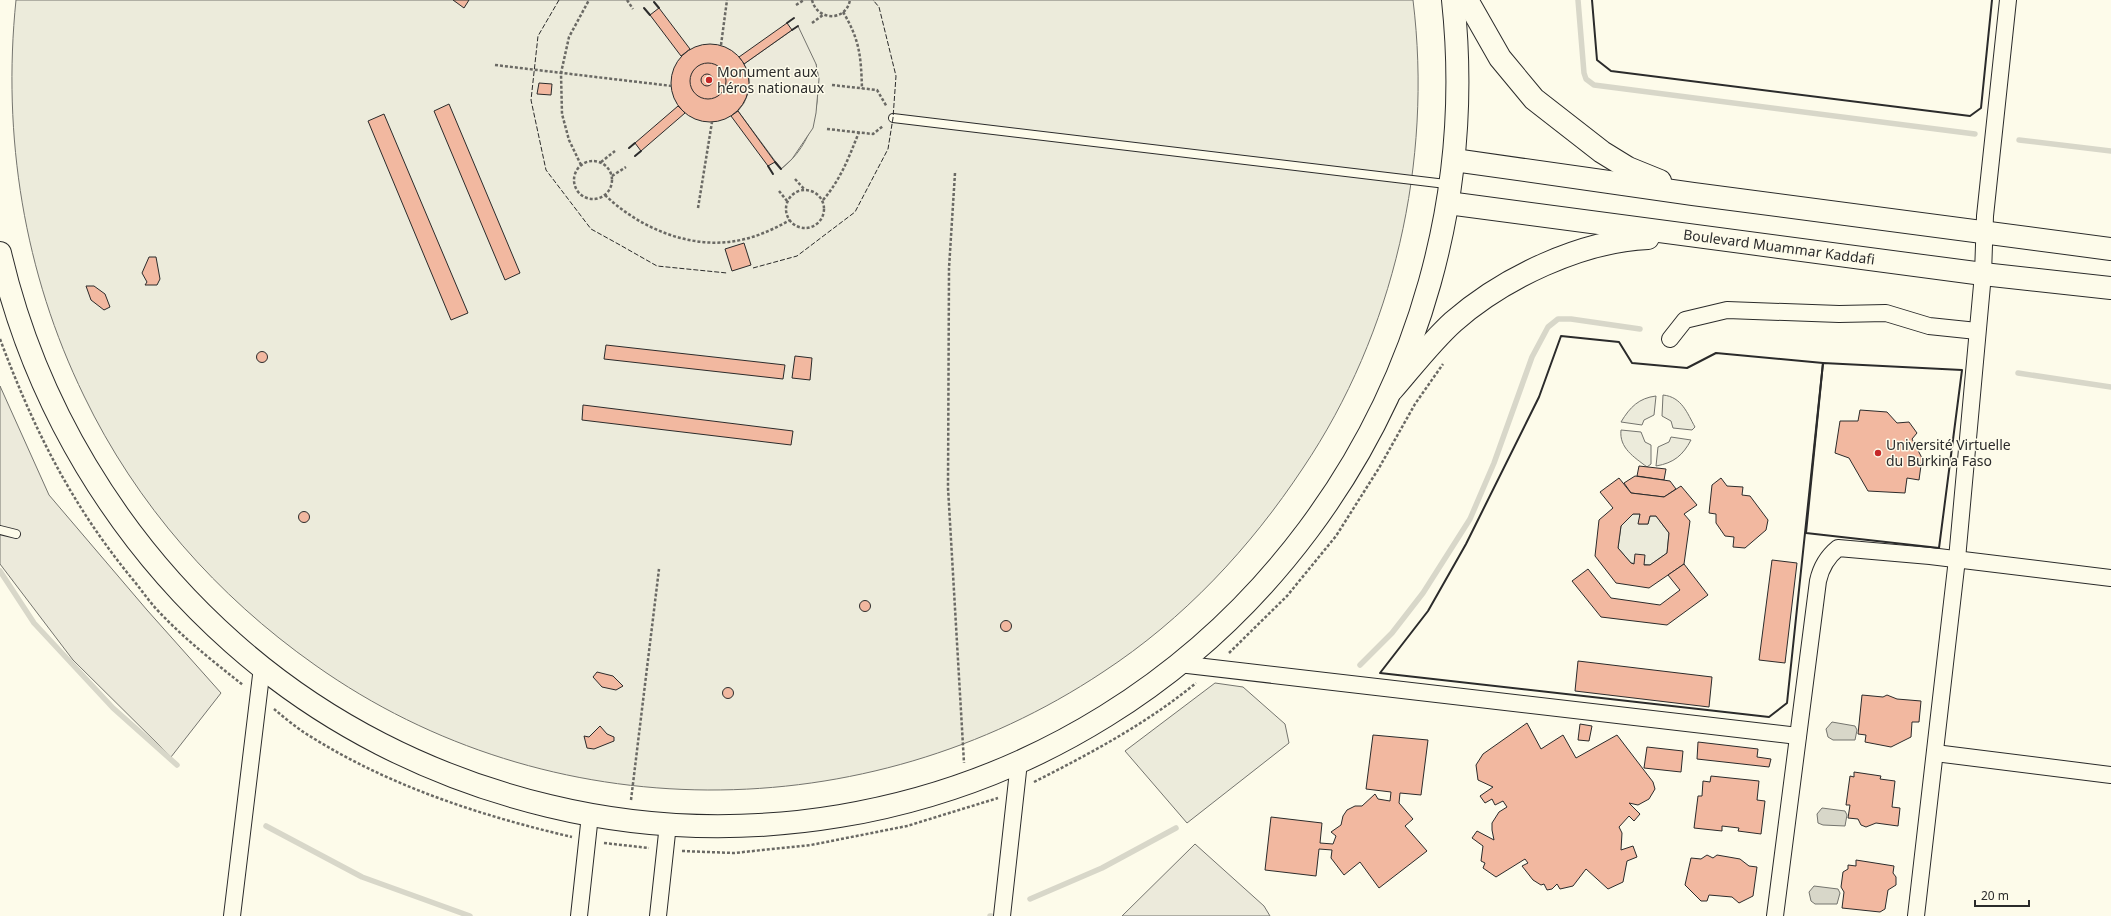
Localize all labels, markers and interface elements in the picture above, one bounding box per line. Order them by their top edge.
place label: Monument aux héros nationaux [717,62,825,97]
marker: Monument aux héros nationaux [704,75,714,85]
street label: Boulevard Muammar Kaddafi [1682,224,1876,269]
place label: Université Virtuelle du Burkina Faso [1886,435,2011,470]
marker: Université Virtuelle du Burkina Faso [1873,448,1883,458]
scale bar [1975,882,2029,908]
text: 20 m [1981,887,2009,904]

